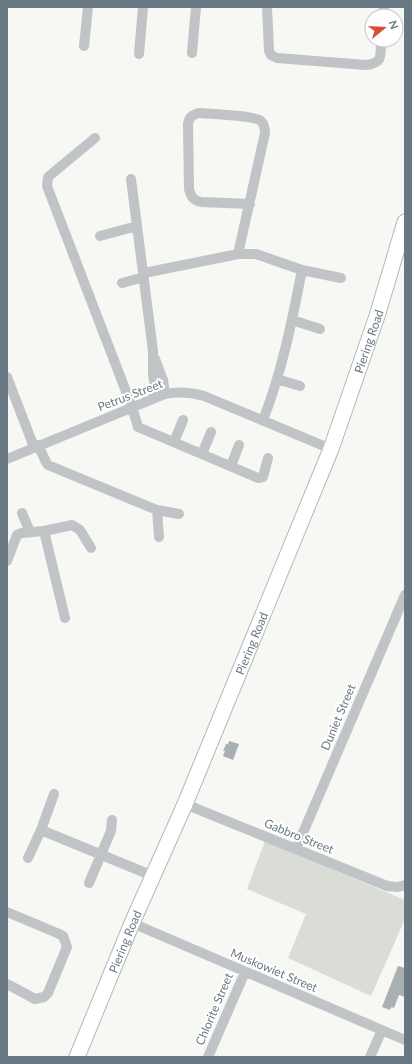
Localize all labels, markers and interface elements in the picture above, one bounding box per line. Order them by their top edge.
north arrow [364,8,404,48]
text: N [386,19,401,31]
street label: Piering Road [350,308,386,375]
street label: Petrus Street [95,375,165,414]
street label: Piering Road [232,610,271,677]
street label: Duniet Street [317,681,359,752]
street label: Gabbro Street [262,815,337,857]
street label: Piering Road [105,908,144,975]
street label: Muskowiet Street [228,945,320,995]
street label: Chlorite Street [192,970,236,1047]

